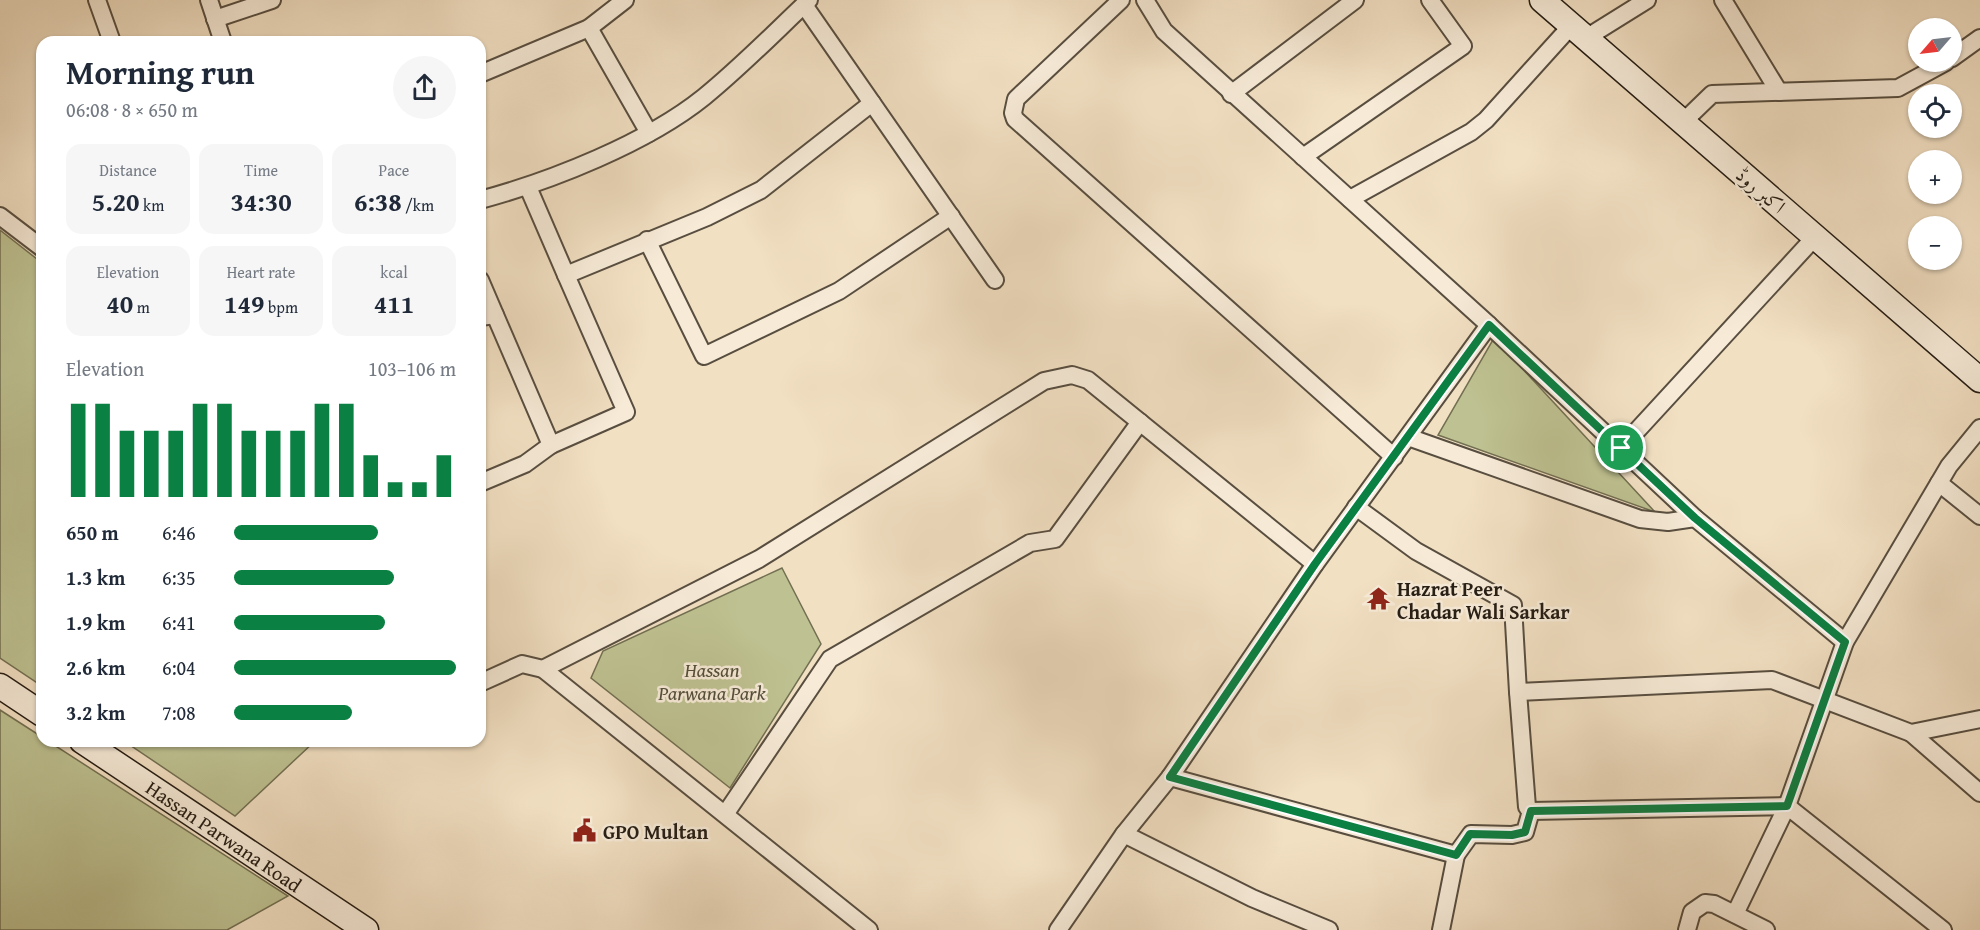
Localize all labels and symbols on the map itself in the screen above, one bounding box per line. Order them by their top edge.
north arrow [1908,18,1962,72]
street label: اکبر روڈ [1730,160,1792,220]
pin [1595,422,1646,473]
place label: Hazrat Peer Chadar Wali Sarkar [1397,574,1570,626]
temple icon: Hazrat Peer Chadar Wali Sarkar [1366,586,1392,612]
park label: Hassan Parwana Park [657,655,767,707]
street label: Hassan Parwana Road [140,773,308,899]
place label: GPO Multan [603,817,708,846]
public building icon: GPO Multan [572,818,598,844]

